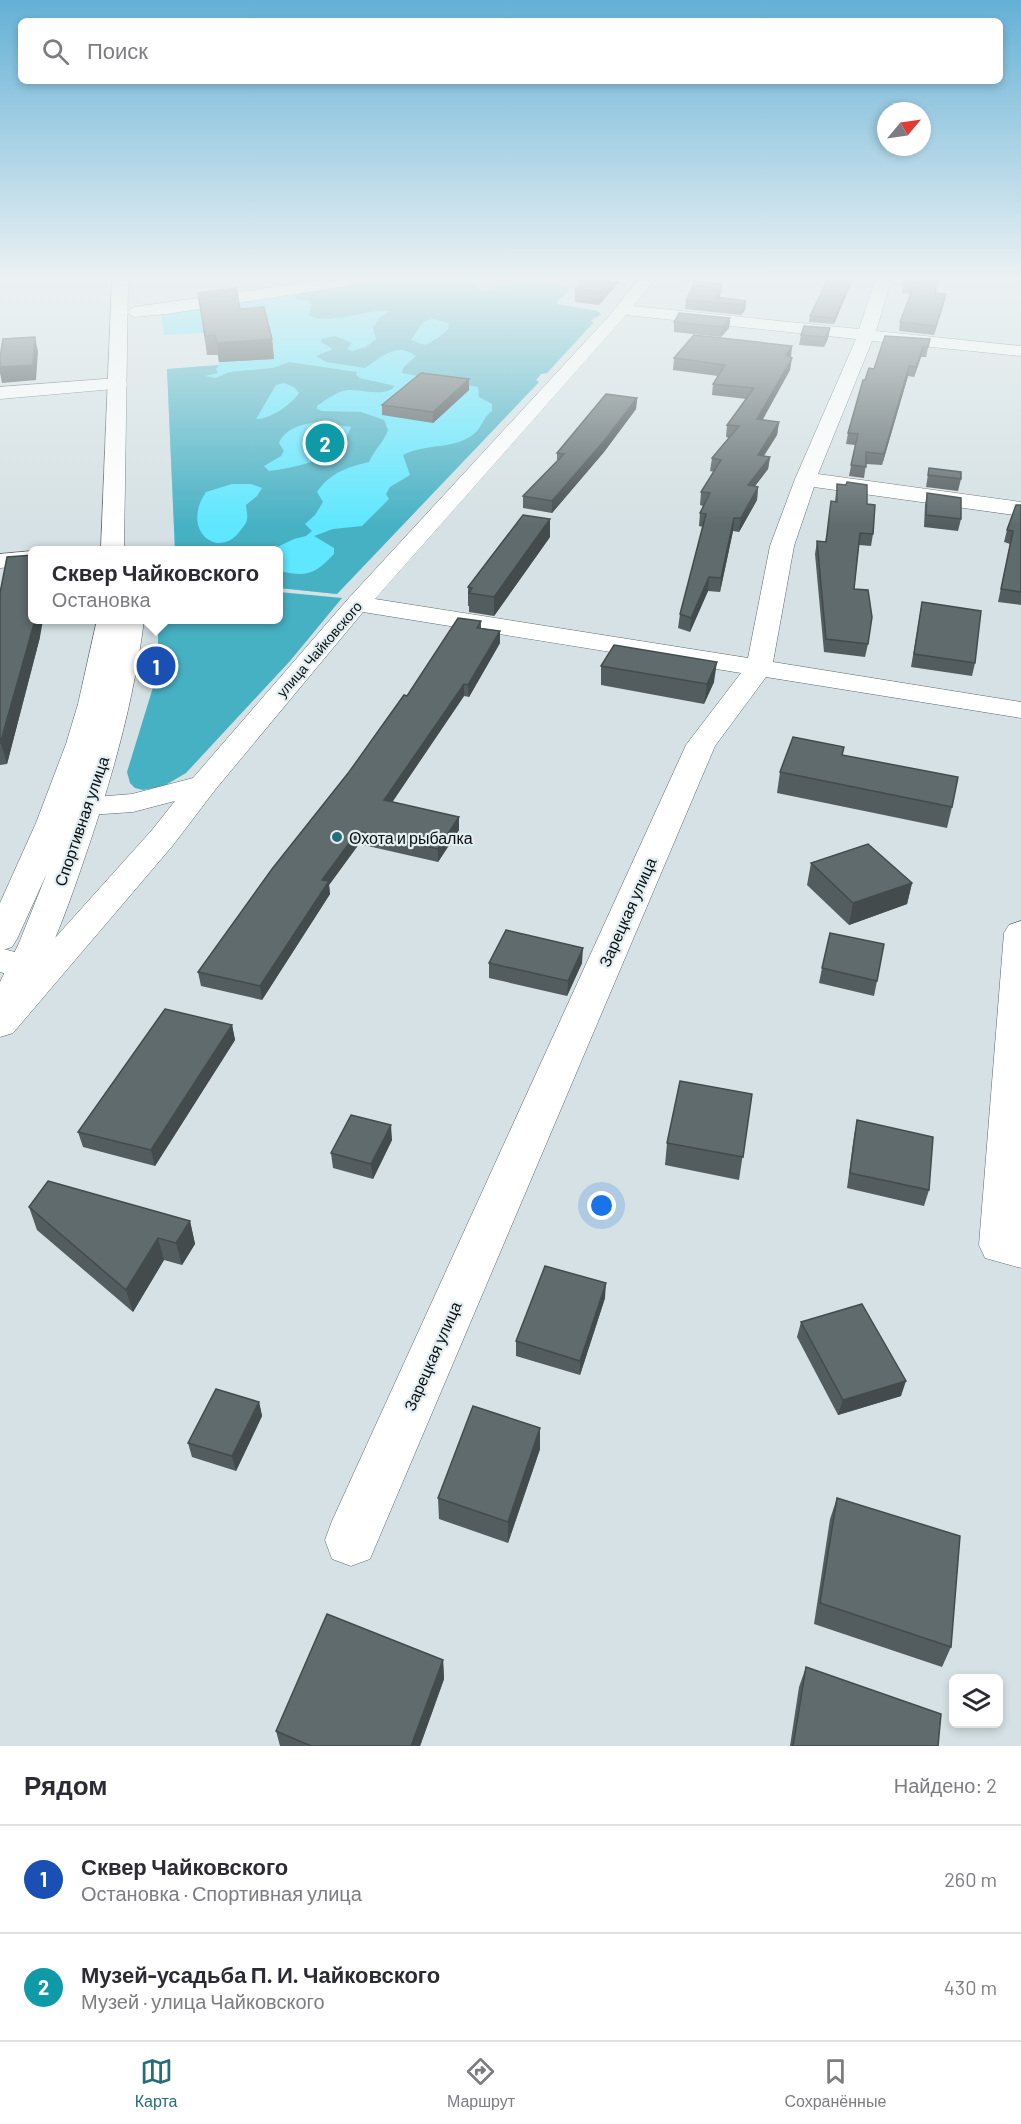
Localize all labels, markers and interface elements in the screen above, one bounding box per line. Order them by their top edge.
search box [18,18,1003,84]
icon: search [39,35,72,68]
text: Поиск [87,37,148,63]
north arrow [877,102,931,156]
pin: 2 [306,420,344,466]
popup [28,546,283,624]
text: Сквер Чайковского [52,559,259,585]
text: Остановка [52,587,151,611]
street label: улица Чайковского [273,598,365,700]
pin: 1 [136,644,176,688]
street label: Спортивная улица [50,754,112,888]
place label: Охота и рыбалка [349,828,473,847]
marker: Охота и рыбалка [330,830,344,844]
street label: Зарецкая улица [594,854,660,970]
your location [587,1191,616,1220]
street label: Зарецкая улица [399,1298,465,1414]
map controls [949,1674,1003,1728]
button: layers [949,1674,1003,1728]
text: Рядом [24,1769,107,1800]
text: Найдено: 2 [894,1773,997,1797]
text: Сквер Чайковского [81,1853,288,1879]
text: 1 [40,1867,47,1891]
text: 260 m [944,1867,997,1891]
text: Остановка · Спортивная улица [81,1881,362,1905]
text: Музей-усадьба П. И. Чайковского [81,1961,440,1987]
text: 2 [38,1975,49,1999]
text: 430 m [944,1975,997,1999]
text: Музей · улица Чайковского [81,1989,325,2013]
tab: Карта [135,2055,178,2111]
tab: Маршрут [447,2055,515,2111]
tab: Сохранённые [784,2055,886,2111]

